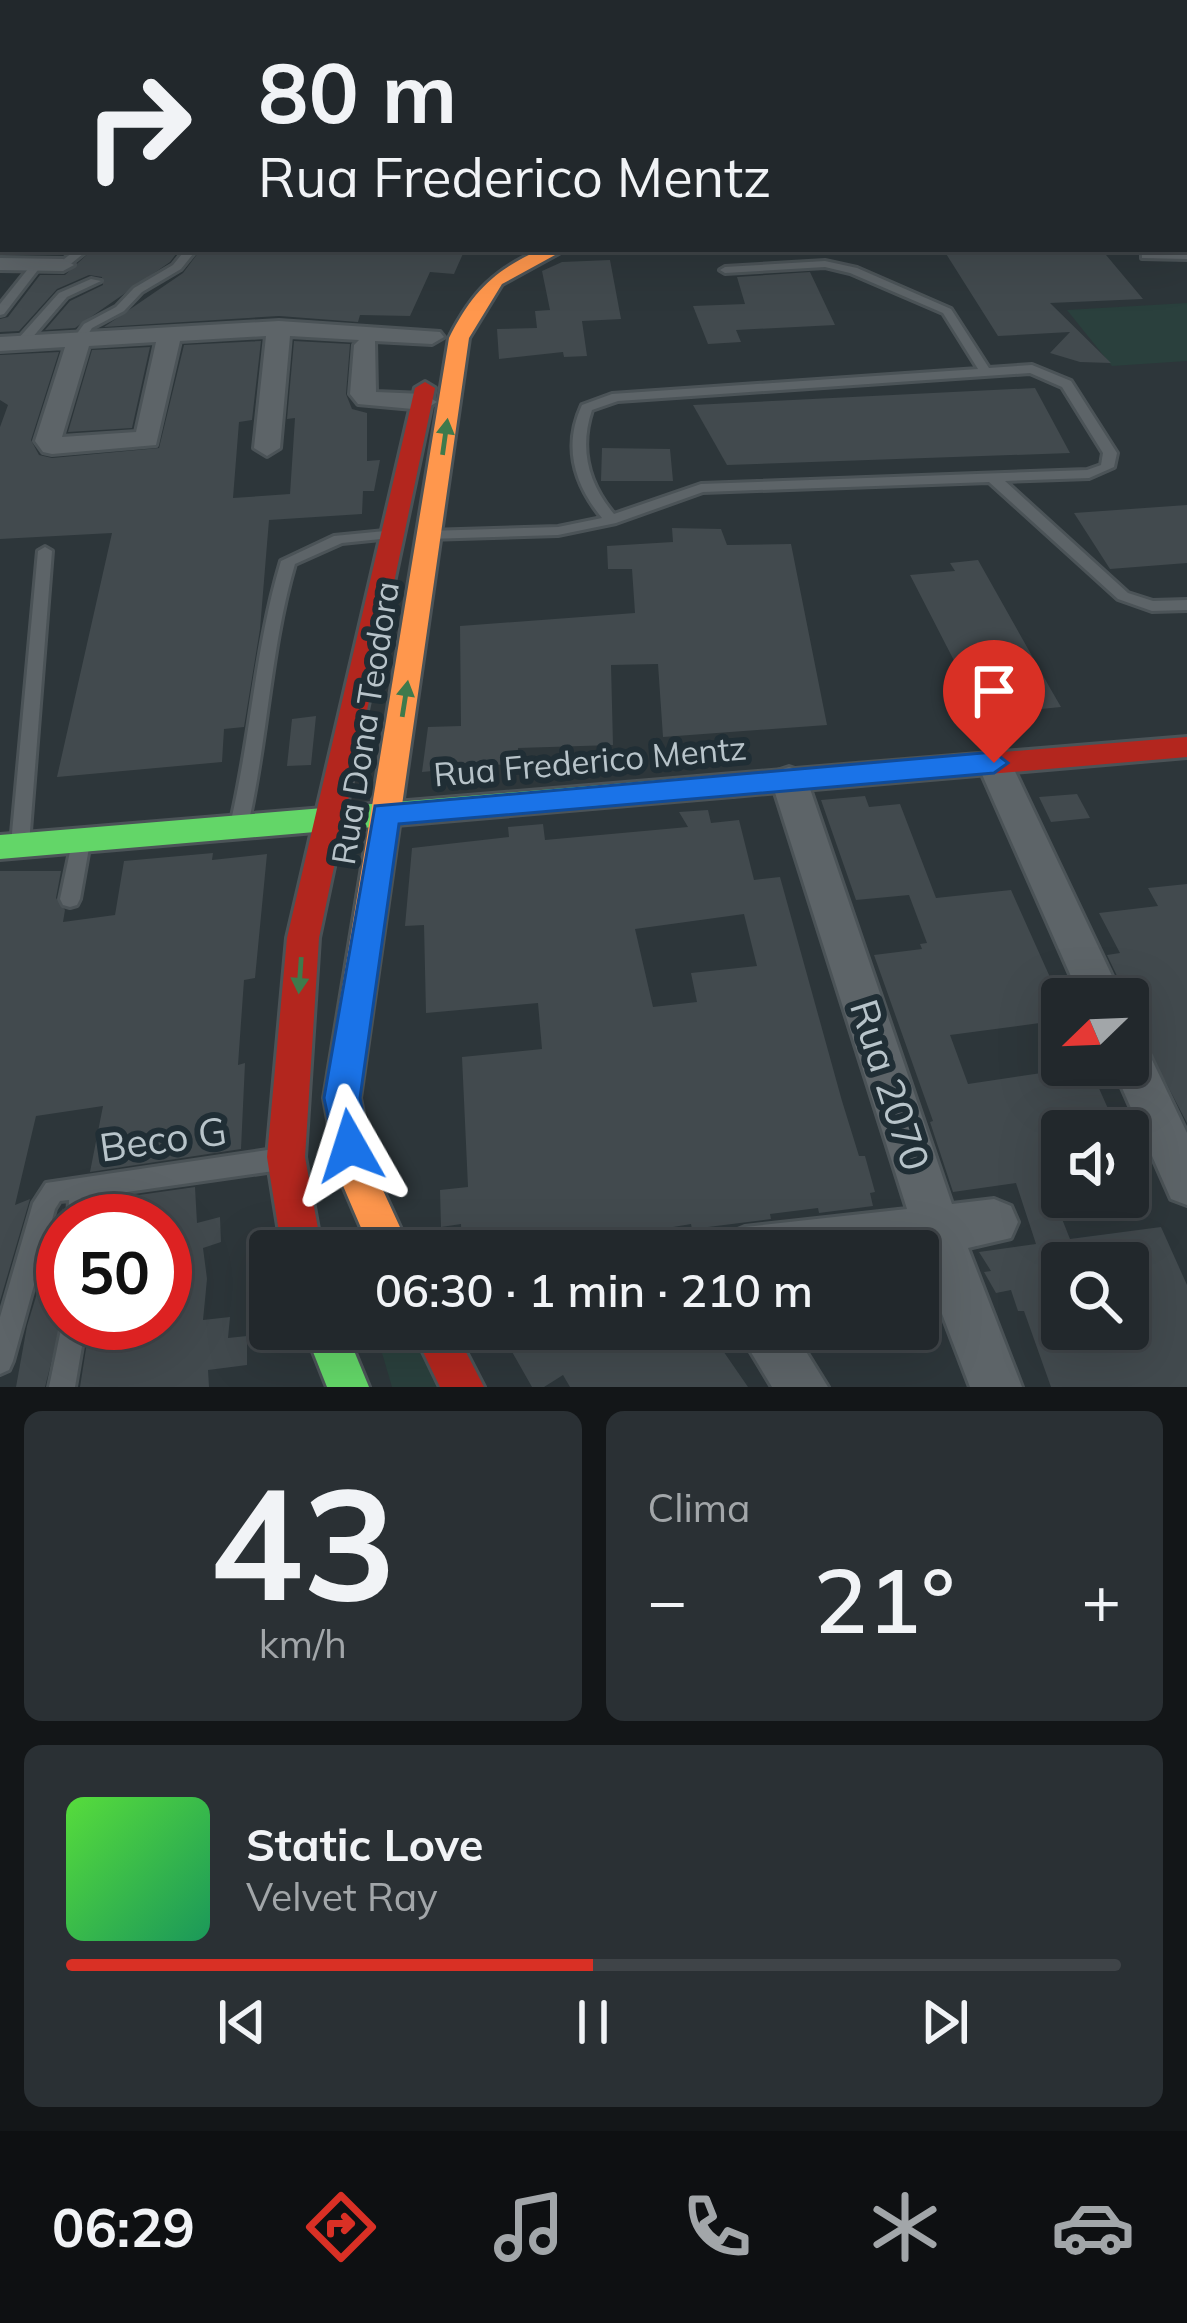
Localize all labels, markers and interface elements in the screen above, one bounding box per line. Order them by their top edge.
text: 80 m [258,39,457,144]
icon: right [60,48,216,204]
text: Rua Frederico Mentz [258,143,771,211]
one-way arrow [436,418,455,455]
street label: Rua Dona Teodora [322,578,407,867]
pin [943,640,1045,763]
icon: arrive [961,658,1027,724]
one-way arrow [396,679,415,717]
street label: Rua Frederico Mentz [432,726,748,795]
one-way arrow [291,957,310,994]
north arrow [1041,978,1149,1086]
map controls [1041,978,1149,1350]
street label: Rua 2070 [840,993,941,1176]
position arrow [287,1083,413,1209]
street label: Beco G [96,1105,230,1172]
button: sound [1041,1110,1149,1218]
speed limit sign: 50 [36,1194,192,1350]
button: search [1041,1242,1149,1350]
text: 06:30 · 1 min · 210 m [375,1262,813,1318]
text: 43 [209,1443,396,1639]
text: Clima [648,1483,750,1532]
text: 21° [813,1543,955,1656]
text: − [648,1558,687,1641]
text: + [1081,1558,1121,1641]
text: km/h [259,1619,347,1668]
text: Static Love [246,1816,483,1872]
text: Velvet Ray [246,1872,438,1921]
icon: previous [209,1989,275,2055]
icon: pause [560,1989,626,2055]
icon: next [912,1989,978,2055]
icon: directions [299,2185,383,2269]
icon: music [487,2185,571,2269]
icon: phone [675,2185,759,2269]
icon: climate [863,2185,947,2269]
icon: car [1051,2185,1135,2269]
text: 06:29 [52,2193,195,2261]

